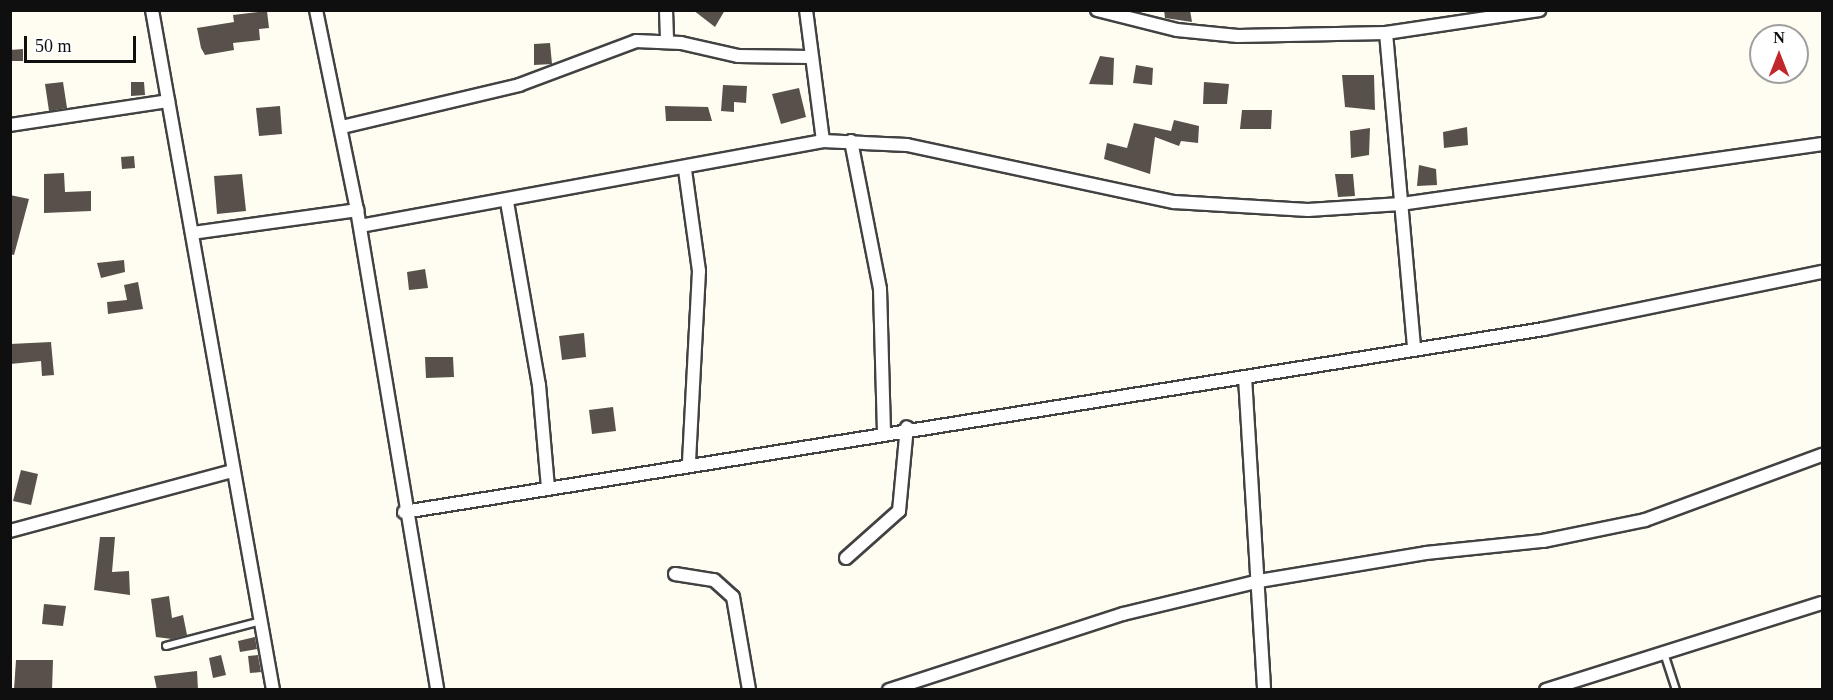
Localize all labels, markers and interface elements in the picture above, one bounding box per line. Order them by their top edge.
scale bar [27,24,140,62]
north arrow [1749,24,1809,84]
text: N [1773,29,1785,46]
text: 50 m [35,36,72,56]

